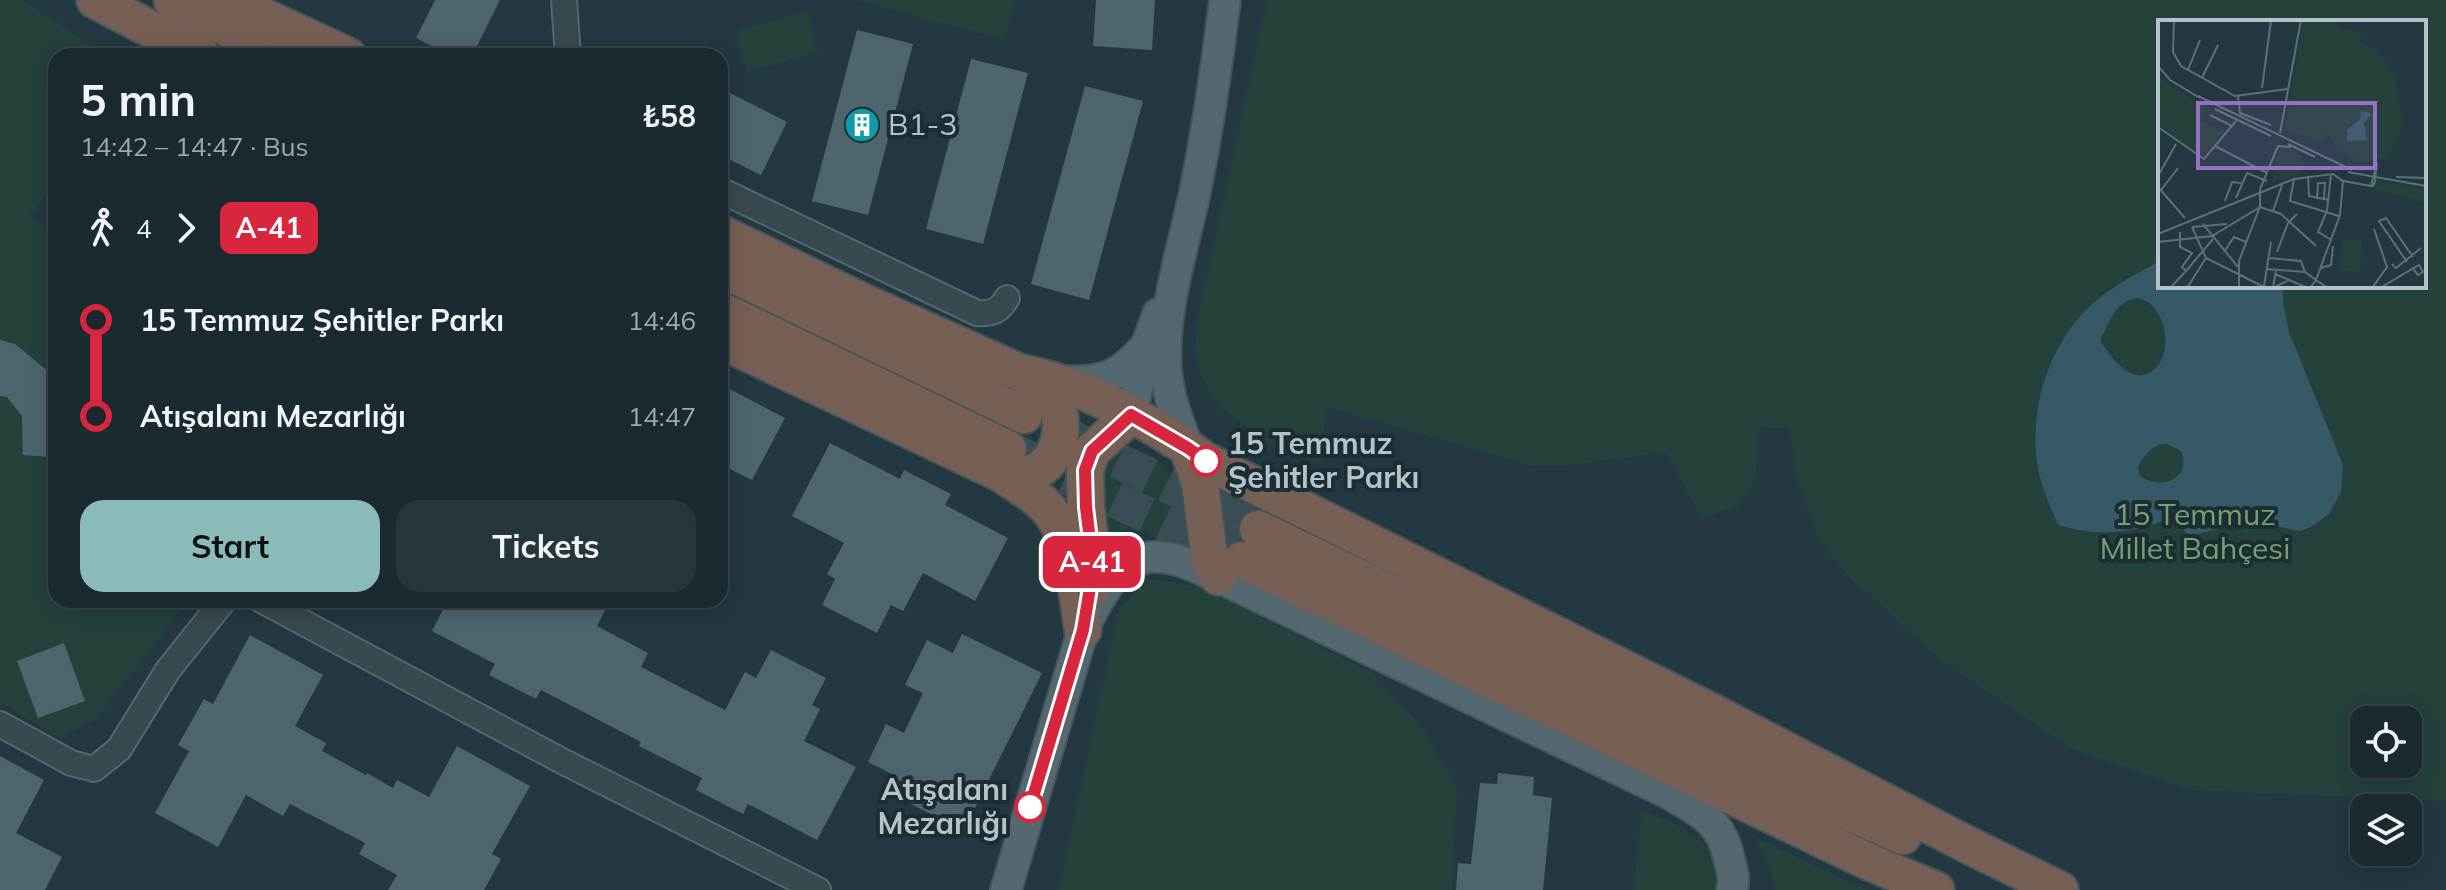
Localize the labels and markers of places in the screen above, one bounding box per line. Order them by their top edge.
place label: B1-3 [888,105,957,143]
building icon: B1-3 [843,106,881,144]
place label: 15 Temmuz Şehitler Parkı [1228,424,1419,496]
marker: 15 Temmuz Şehitler Parkı [1191,446,1221,476]
place label: Atışalanı Mezarlığı [878,770,1008,842]
marker: Atışalanı Mezarlığı [1015,792,1045,822]

